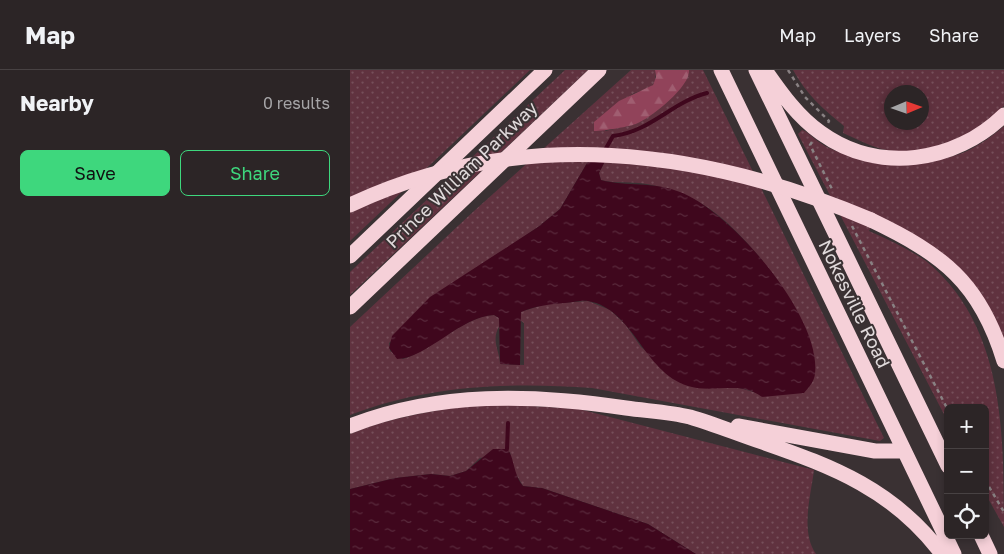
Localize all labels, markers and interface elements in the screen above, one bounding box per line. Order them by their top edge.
text: Map [25,20,75,49]
text: Map [779,24,816,46]
text: Layers [844,24,901,46]
text: Share [929,24,979,46]
north arrow [884,85,929,130]
text: Nearby [20,90,94,116]
text: 0 results [263,93,330,113]
street label: Prince William Parkway [381,96,542,252]
button: Save [20,150,170,196]
button: Share [180,150,330,196]
street label: Nokesville Road [814,236,895,371]
map controls [944,404,989,539]
button: + [944,404,989,449]
button: − [944,449,989,494]
button: locate [944,494,989,539]

